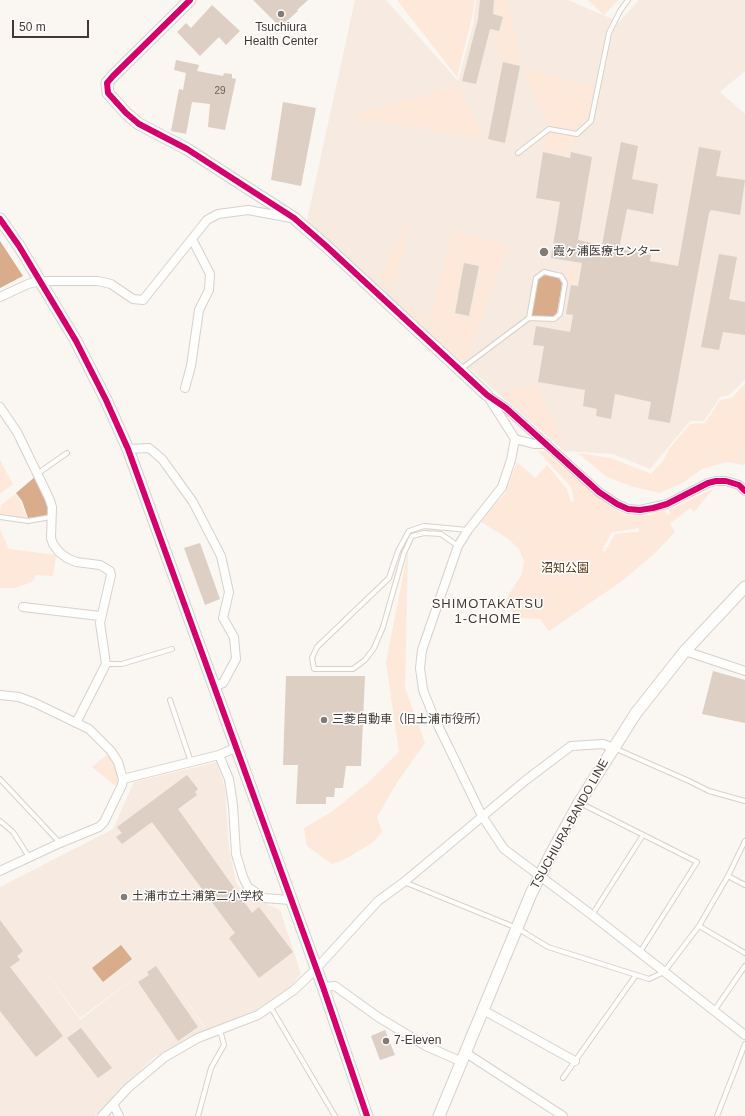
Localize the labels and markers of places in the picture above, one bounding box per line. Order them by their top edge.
marker: Tsuchiura Health Center [276,9,286,19]
place label: Tsuchiura Health Center [244,21,318,49]
place label: 霞ヶ浦医療センター [553,245,661,259]
marker: 霞ヶ浦医療センター [538,246,550,258]
place label: 三菱自動車（旧土浦市役所） [332,713,488,727]
marker: 三菱自動車（旧土浦市役所） [319,715,329,725]
place label: 土浦市立土浦第二小学校 [132,890,264,904]
marker: 土浦市立土浦第二小学校 [119,892,129,902]
place label: 7-Eleven [394,1034,441,1048]
marker: 7-Eleven [381,1036,391,1046]

